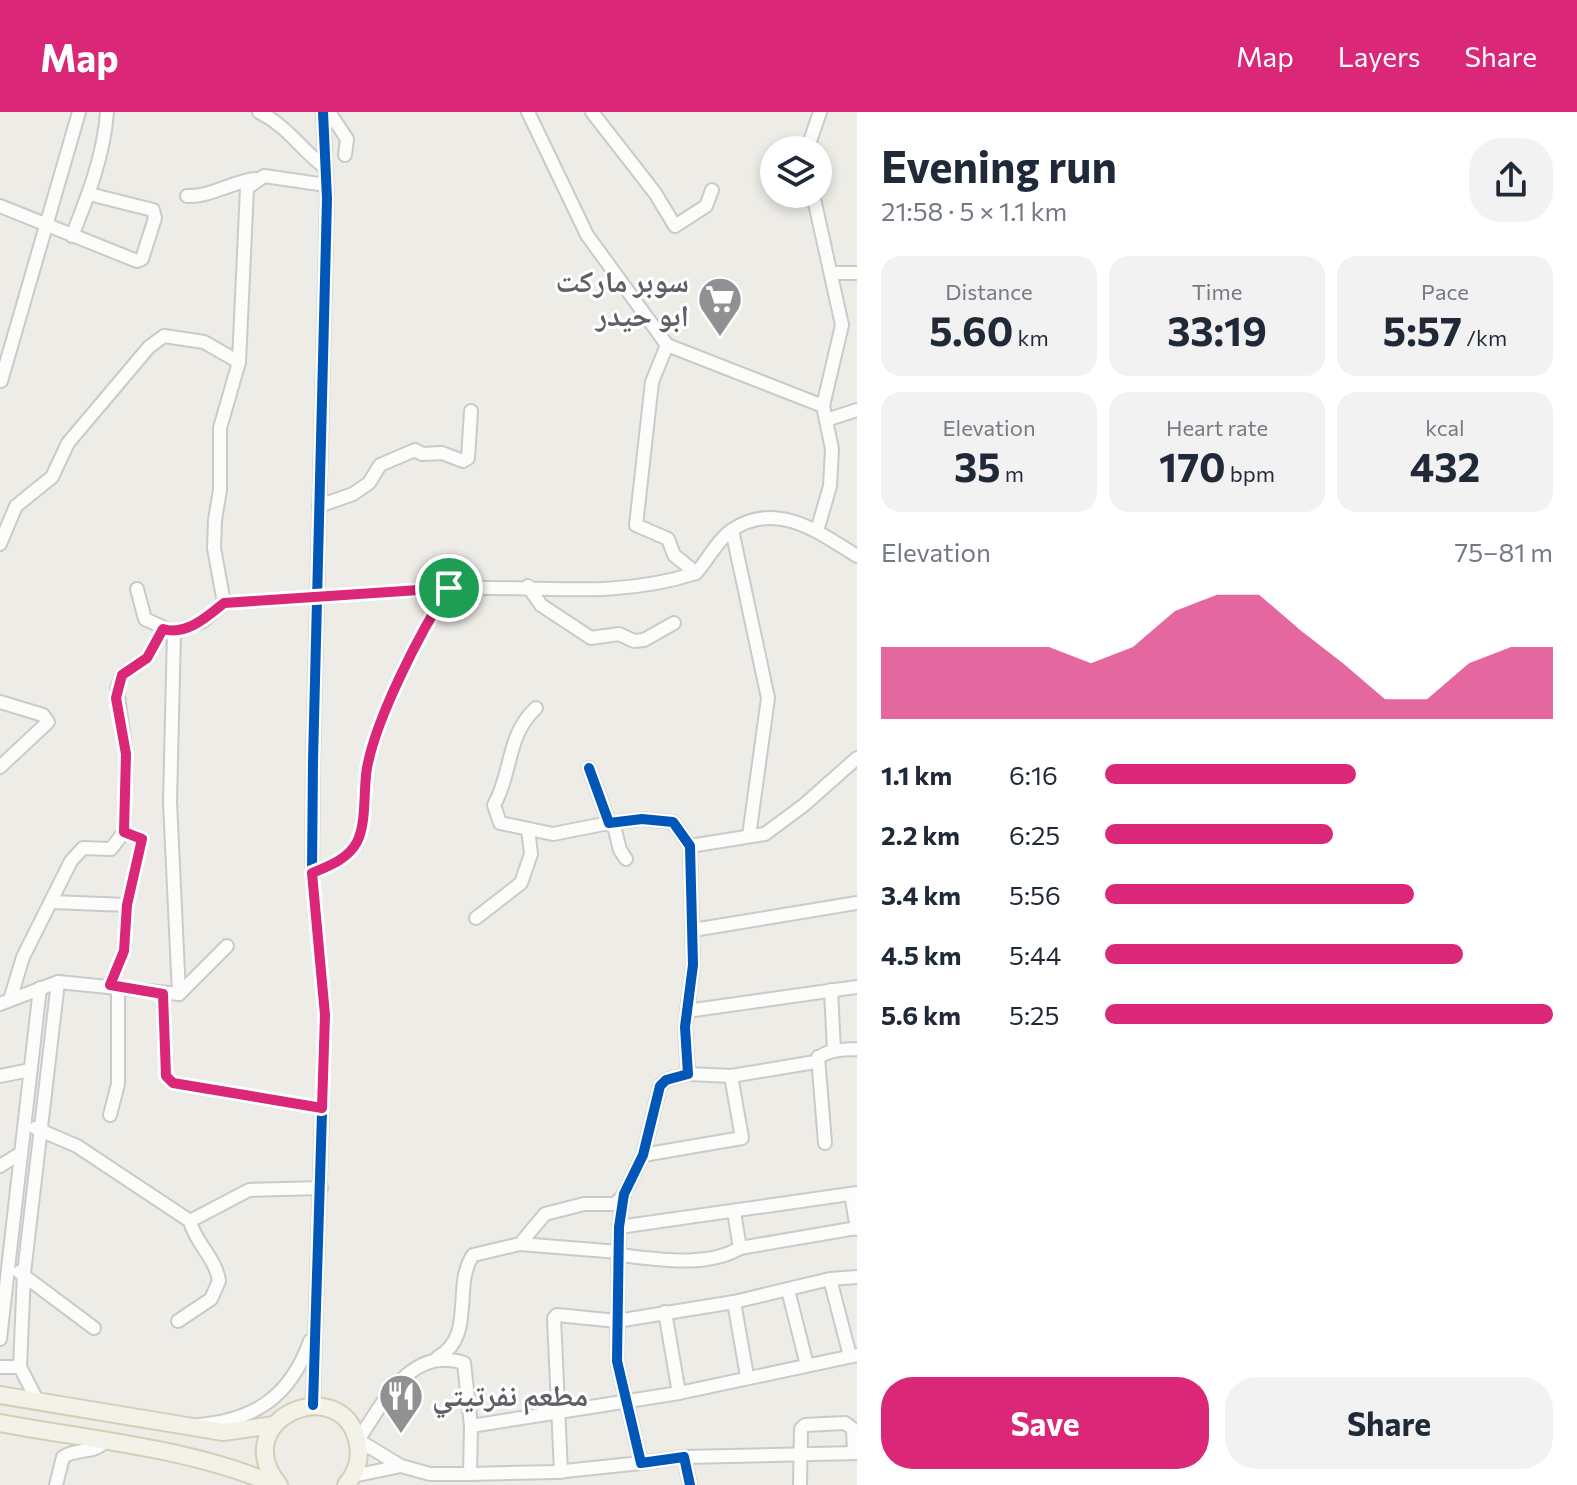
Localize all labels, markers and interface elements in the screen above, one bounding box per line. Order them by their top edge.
text: Map [40,33,119,80]
text: Map [1236,39,1294,73]
text: Layers [1338,39,1420,73]
text: Share [1464,39,1537,73]
map controls [760,136,832,208]
button: layers [760,136,832,208]
text: Evening run [881,138,1117,192]
button: share [1469,138,1553,222]
text: 21:58 · 5 × 1.1 km [881,195,1067,226]
place label: سوبر ماركت ابو حيدر [556,261,689,333]
supermarket icon: سوبر ماركت ابو حيدر [696,275,744,338]
text: Distance [945,278,1033,305]
text: Time [1192,278,1242,305]
text: Pace [1421,278,1469,305]
text: 5.60 [929,305,1013,354]
text: 33:19 [1167,305,1267,354]
text: 5:57 [1383,305,1462,354]
text: km [1013,324,1049,351]
text: /km [1462,324,1507,351]
text: Elevation [943,414,1035,441]
text: Heart rate [1166,414,1268,441]
text: kcal [1425,414,1465,441]
text: 35 [954,441,1001,490]
text: 170 [1159,441,1225,490]
text: 432 [1410,441,1480,490]
text: m [1001,460,1024,487]
text: bpm [1225,460,1275,487]
text: Elevation [881,536,991,567]
text: 75–81 m [1455,536,1553,567]
pin [415,554,483,622]
icon: arrive [427,566,471,610]
text: 1.1 km [881,759,952,790]
text: 6:16 [1009,759,1058,790]
text: 2.2 km [881,819,960,850]
text: 6:25 [1009,819,1060,850]
text: 3.4 km [881,879,961,910]
text: 5:56 [1009,879,1061,910]
text: 4.5 km [881,939,961,970]
text: 5:44 [1009,939,1061,970]
text: 5.6 km [881,999,961,1030]
text: 5:25 [1009,999,1059,1030]
restaurant icon: مطعم نفرتيتي [377,1372,425,1435]
place label: مطعم نفرتيتي [432,1375,588,1419]
button: Save [881,1377,1209,1469]
button: Share [1225,1377,1553,1469]

